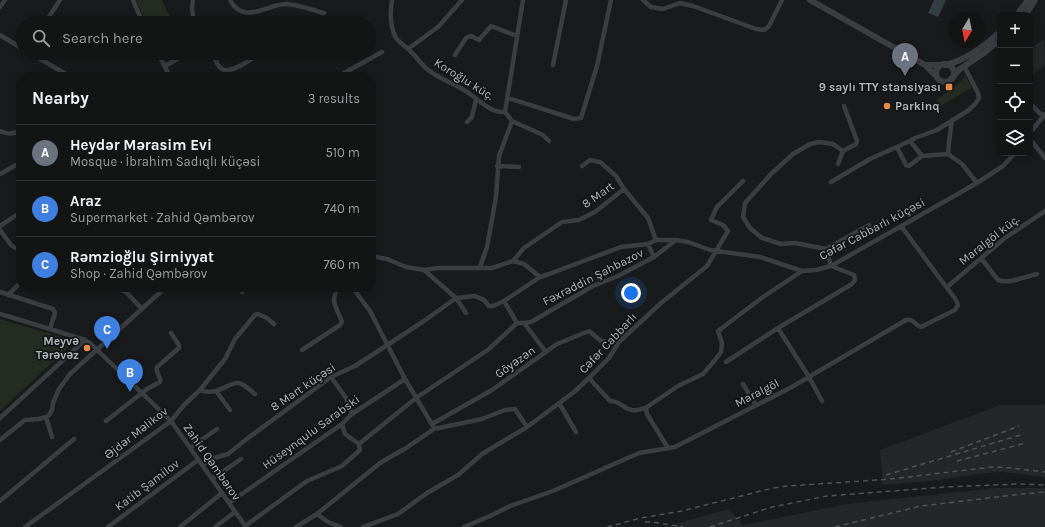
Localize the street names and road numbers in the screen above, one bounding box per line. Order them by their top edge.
street label: Koroğlu küç. [432,55,496,103]
street label: 8 Mart [579,179,617,211]
street label: Cəfər Cabbarlı küçəsi [817,195,927,263]
street label: Maralgöl küç. [956,212,1022,268]
street label: Fəxrəddin Şahbazov [540,246,646,308]
street label: Cəfər Cabbarlı [576,310,640,376]
street label: Göyəzən [492,343,538,381]
street label: 8 Mart küçəsi [268,360,338,414]
street label: Maralgöl [733,376,781,410]
street label: Hüseynqulu Sarabski [260,392,362,472]
street label: Əjdər Məlikov [101,404,171,462]
street label: Zahid Qəmbərov [180,421,244,503]
street label: Katib Şamilov [112,456,182,514]

